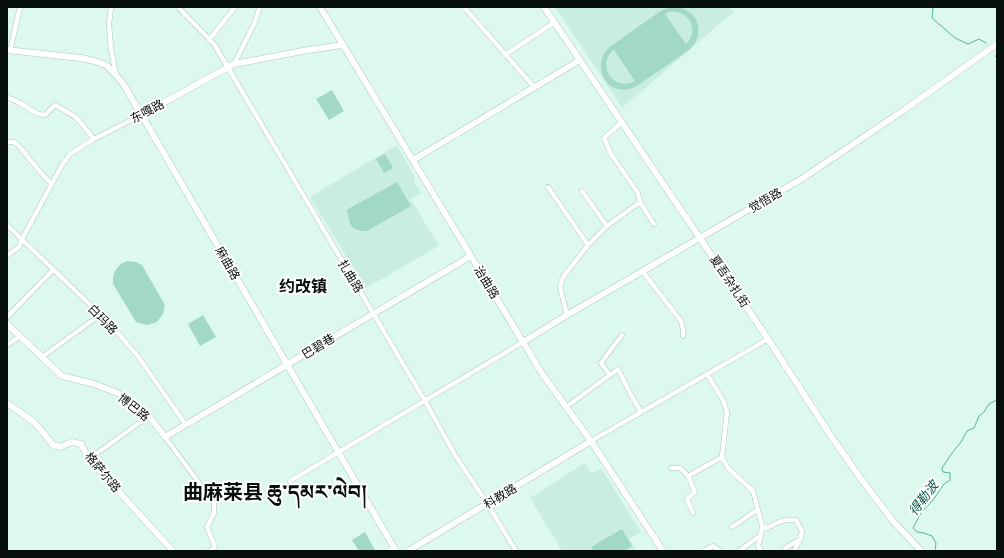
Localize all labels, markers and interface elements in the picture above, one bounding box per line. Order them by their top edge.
street label: 东嘎路 [127,94,167,128]
street label: 觉悟路 [745,183,785,217]
street label: 麻曲路 [211,243,245,283]
street label: 夏吾杂扎街 [705,251,755,311]
street label: 扎曲路 [334,256,368,296]
street label: 治曲路 [470,262,504,302]
district label: 约改镇 [279,274,327,298]
street label: 白玛路 [84,299,122,339]
street label: 巴碧巷 [298,329,338,363]
street label: 博巴路 [114,388,154,426]
street label: 格萨尔路 [80,448,126,496]
water label: 得勒波 [903,475,944,520]
district label: 曲麻莱县 ཆུ་དམར་ལེབ། [183,476,367,509]
street label: 科教路 [480,479,520,513]

